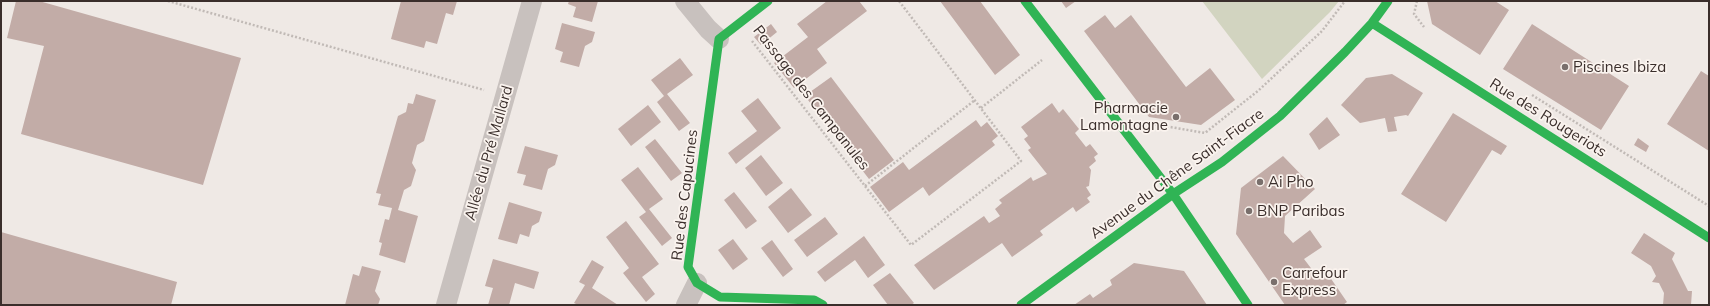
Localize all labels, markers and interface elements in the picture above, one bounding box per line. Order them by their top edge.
street label: Passage des Campanules [749,22,873,174]
place label: Piscines Ibiza [1573,58,1666,76]
marker: Piscines Ibiza [1560,62,1570,72]
street label: Rue des Rougeriots [1486,75,1610,161]
street label: Allée du Pré Mallard [461,84,517,222]
place label: Pharmacie Lamontagne [1080,99,1168,134]
street label: Avenue du Chêne Saint-Fiacre [1087,105,1267,243]
marker: Pharmacie Lamontagne [1171,112,1181,122]
street label: Rue des Capucines [668,129,702,261]
place label: Ai Pho [1268,173,1314,191]
marker: Ai Pho [1255,177,1265,187]
place label: BNP Paribas [1257,202,1345,220]
marker: BNP Paribas [1244,206,1254,216]
place label: Carrefour Express [1282,264,1347,299]
marker: Carrefour Express [1269,277,1279,287]

